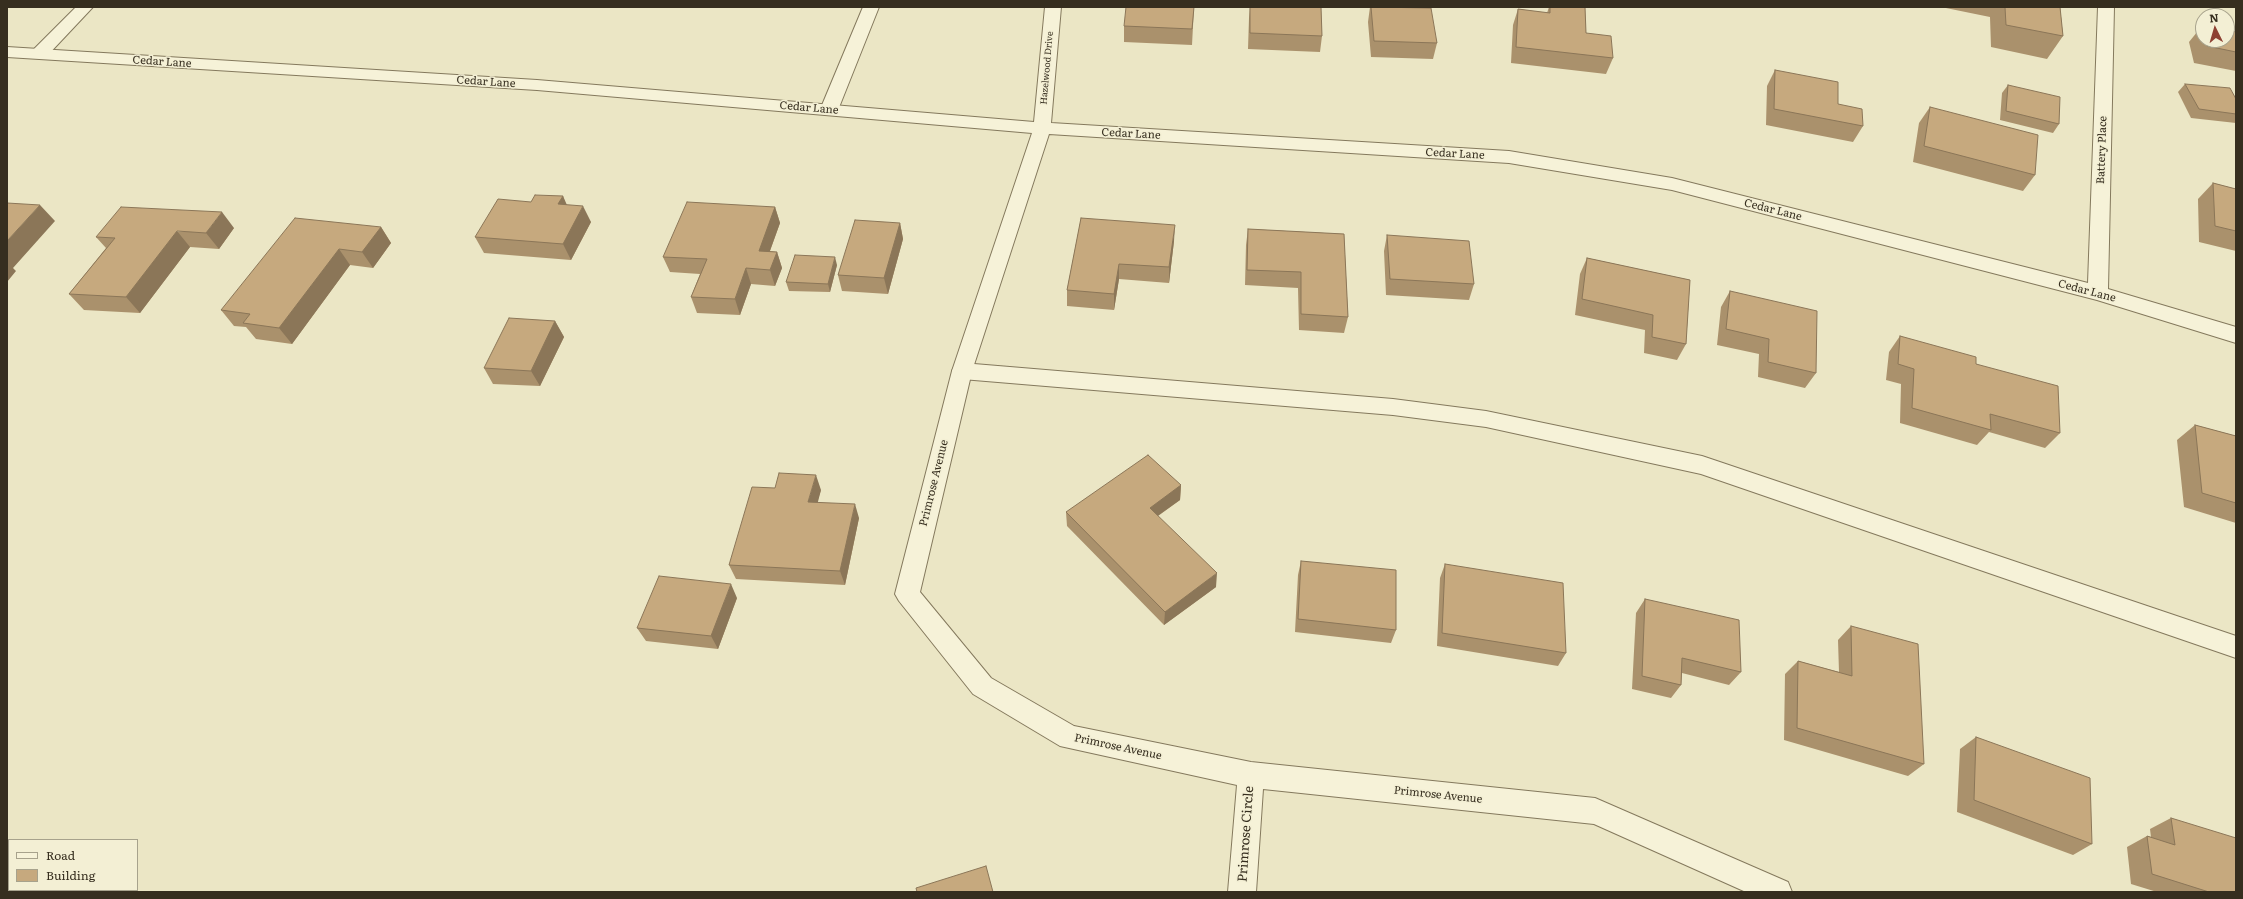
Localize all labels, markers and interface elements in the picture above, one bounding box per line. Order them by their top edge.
north arrow [2195,8,2235,48]
text: N [2209,9,2219,25]
street label: Hazelwood Drive [1038,31,1056,105]
street label: Cedar Lane [132,53,192,71]
street label: Cedar Lane [456,73,516,91]
street label: Cedar Lane [779,99,839,117]
street label: Battery Place [2094,116,2110,184]
street label: Cedar Lane [1101,126,1161,142]
street label: Cedar Lane [1425,146,1485,162]
street label: Cedar Lane [1743,196,1803,224]
street label: Cedar Lane [2057,277,2117,305]
street label: Primrose Avenue [917,438,951,528]
street label: Primrose Avenue [1073,731,1163,763]
street label: Primrose Avenue [1393,784,1483,806]
street label: Primrose Circle [1235,785,1257,883]
legend [8,839,138,891]
text: Road [46,846,75,864]
text: Building [46,866,95,884]

